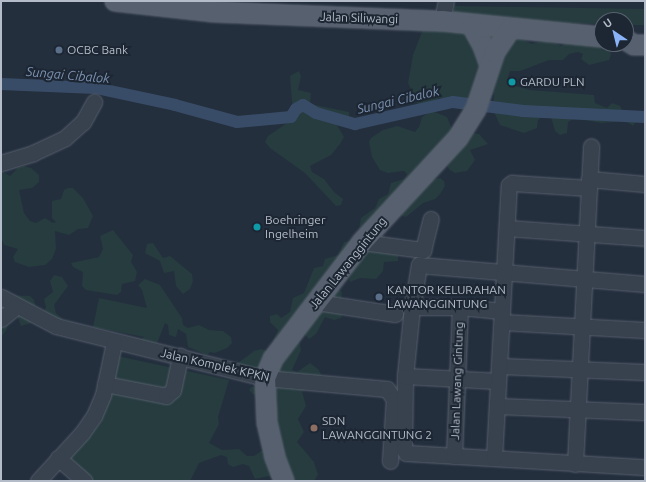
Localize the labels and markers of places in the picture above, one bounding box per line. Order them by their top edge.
place label: OCBC Bank [67,43,128,57]
marker: OCBC Bank [54,45,64,55]
place label: GARDU PLN [520,75,585,89]
marker: GARDU PLN [507,77,517,87]
place label: Boehringer Ingelheim [265,213,326,241]
marker: Boehringer Ingelheim [252,222,262,232]
place label: KANTOR KELURAHAN LAWANGGINTUNG [387,283,506,311]
marker: KANTOR KELURAHAN LAWANGGINTUNG [374,292,384,302]
place label: SDN LAWANGGINTUNG 2 [322,414,432,442]
marker: SDN LAWANGGINTUNG 2 [309,423,319,433]

